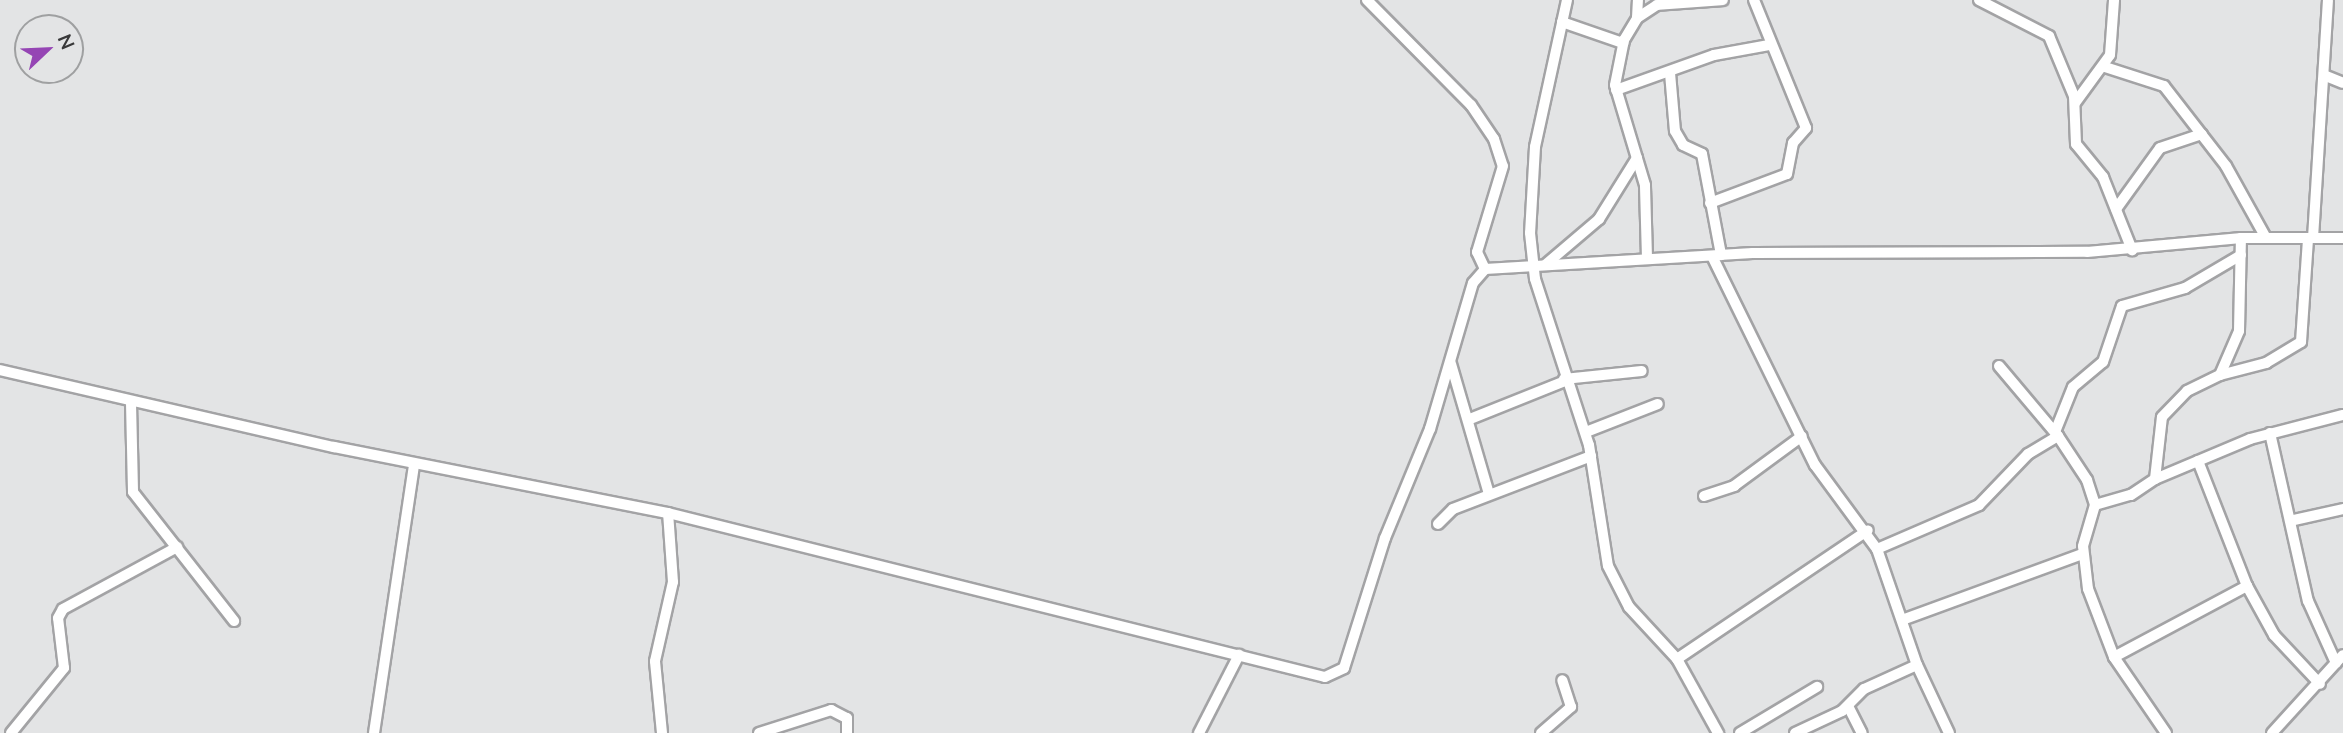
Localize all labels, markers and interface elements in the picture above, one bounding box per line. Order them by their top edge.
north arrow [14,14,84,84]
text: N [53,30,80,53]

